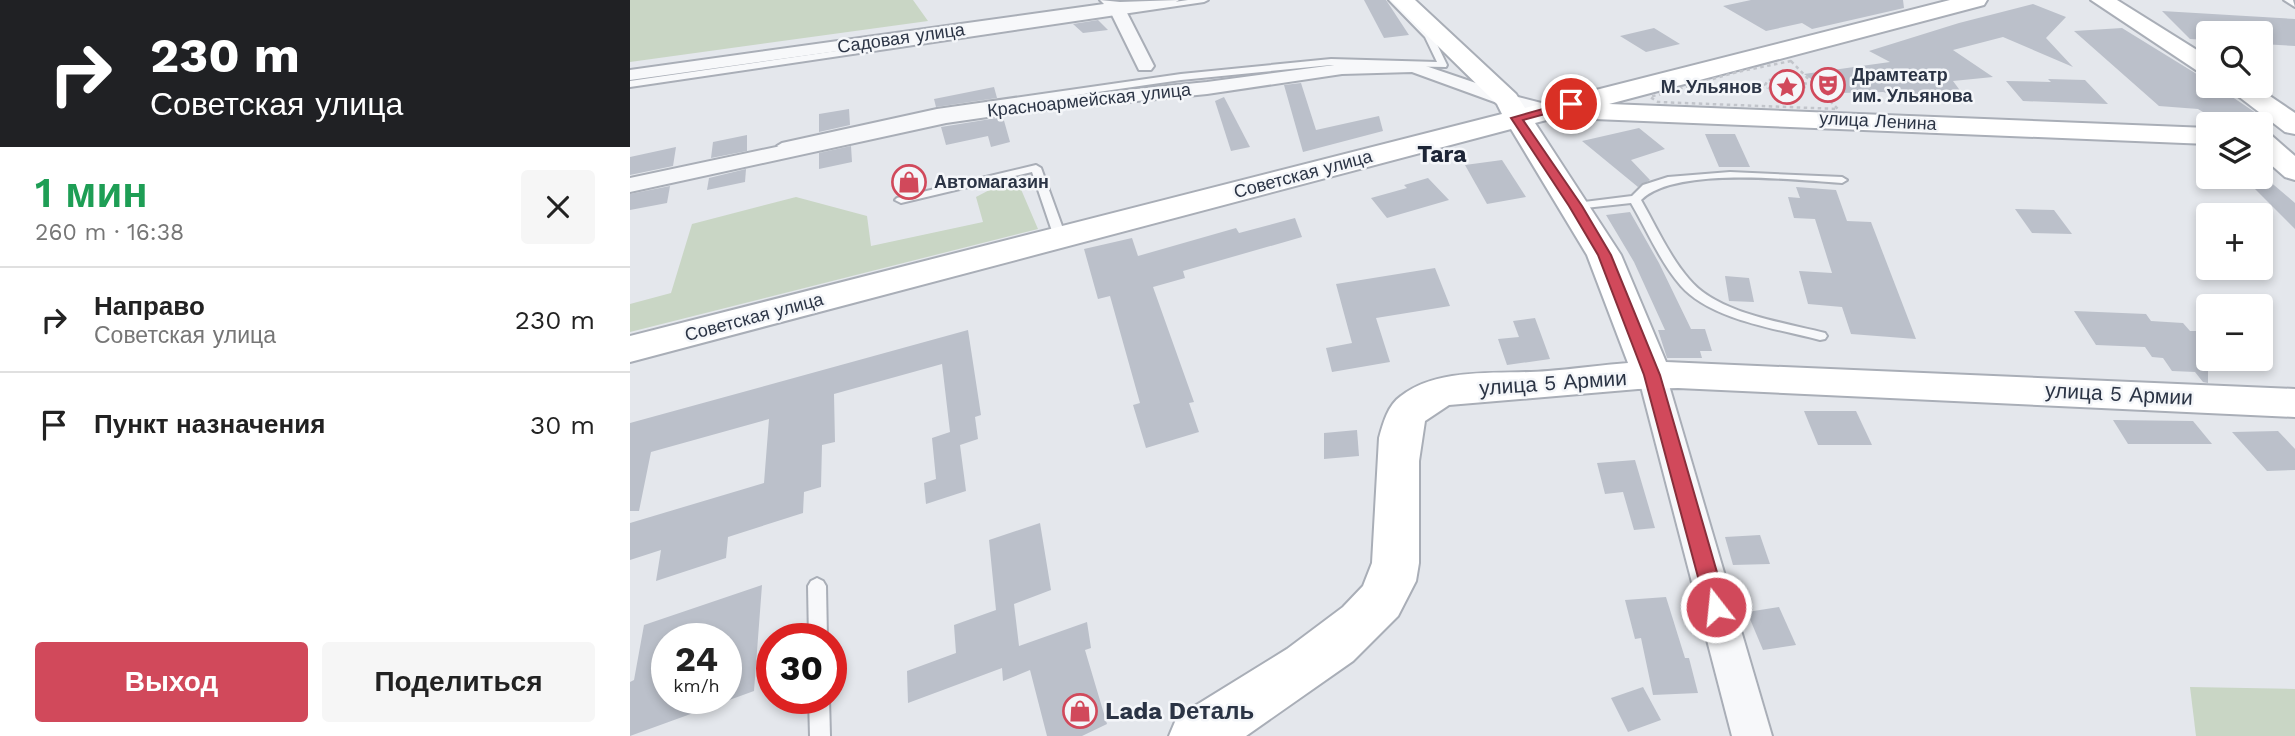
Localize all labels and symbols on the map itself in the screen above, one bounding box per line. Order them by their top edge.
street label: Садовая улица [836,18,967,57]
place label: Драмтеатр им. Ульянова [1852,64,1974,106]
theatre icon: Драмтеатр им. Ульянова [1809,66,1847,104]
place icon: М. Ульянов [1768,68,1806,106]
pin [1541,74,1601,134]
place label: М. Ульянов [1661,76,1762,97]
street label: Красноармейская улица [986,78,1193,121]
street label: улица Ленина [1819,107,1938,134]
district label: Tara [1417,141,1467,168]
street label: Советская улица [1231,145,1375,202]
shop icon: Автомагазин [890,163,928,201]
place label: Автомагазин [934,171,1049,192]
street label: Советская улица [682,288,826,345]
street label: улица 5 Армии [1478,365,1628,400]
street label: улица 5 Армии [2045,377,2194,410]
position arrow [1679,570,1753,644]
speed limit sign: 30 [756,623,847,714]
shop icon: Lada Dеталь [1061,692,1099,730]
place label: Lada Dеталь [1105,697,1254,725]

